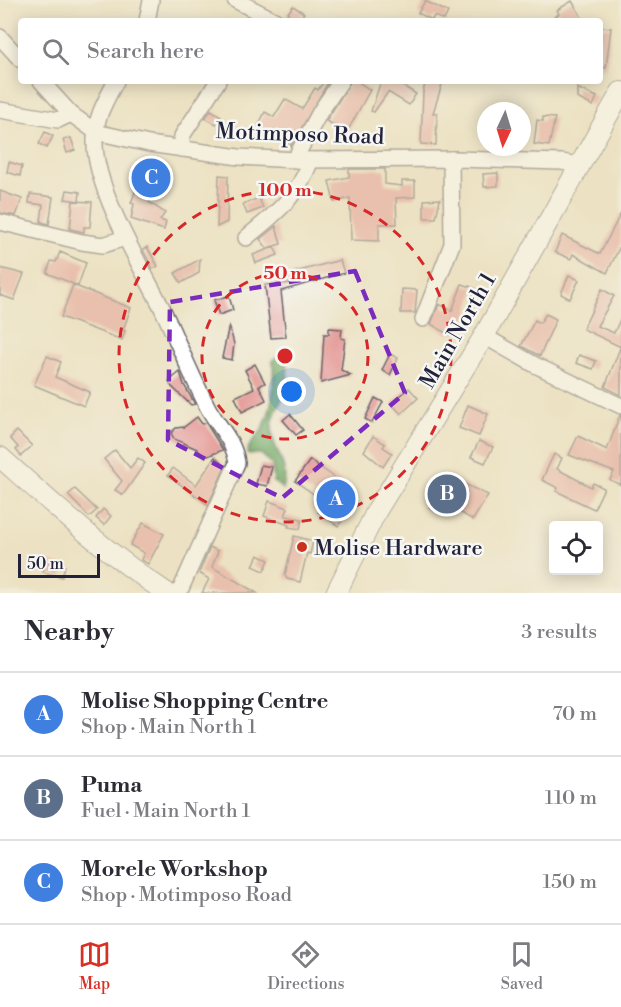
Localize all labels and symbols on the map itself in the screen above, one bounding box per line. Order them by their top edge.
north arrow [477,102,531,156]
street label: Motimposo Road [215,118,385,151]
pin: C [132,156,170,201]
text: 100 m [258,179,312,202]
text: 50 m [263,262,307,285]
street label: Main North 1 [414,268,503,393]
centre of rings [275,346,295,366]
your location [277,377,306,406]
pin: B [428,472,466,516]
pin: A [316,476,356,522]
place label: Molise Hardware [314,535,483,562]
marker: Molise Hardware [295,540,309,554]
scale bar [18,551,100,578]

